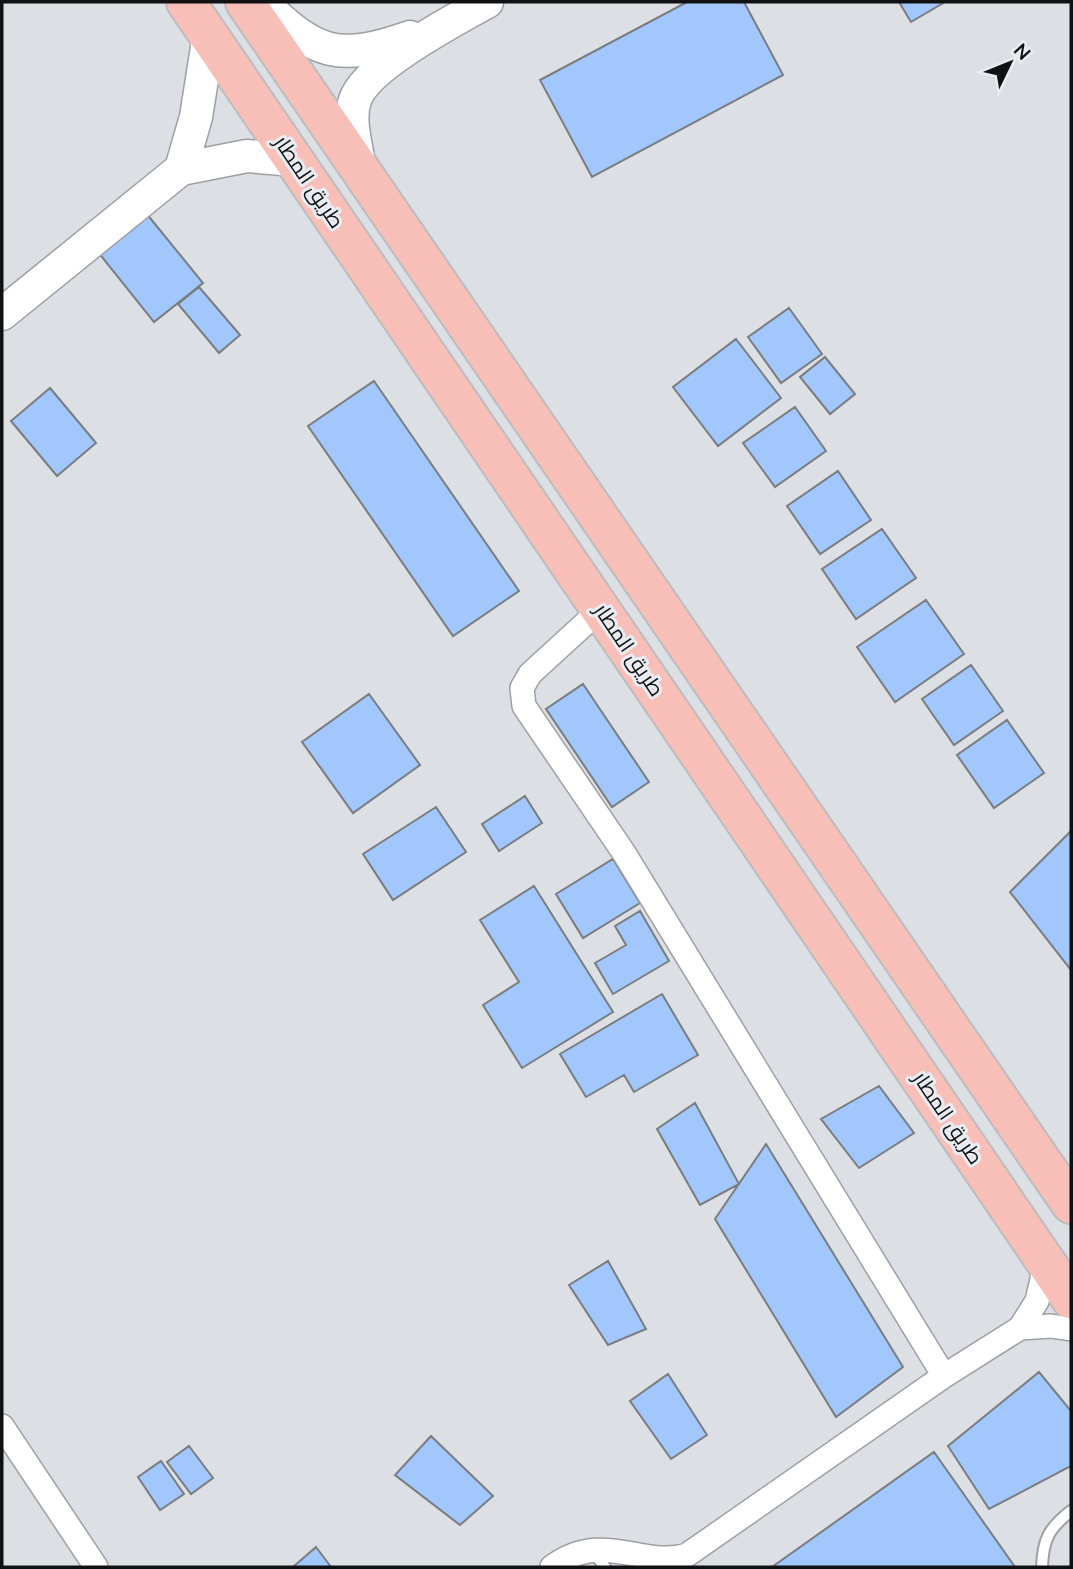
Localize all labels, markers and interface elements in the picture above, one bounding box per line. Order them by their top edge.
north arrow [975,28,1045,98]
text: N [1007,38,1036,66]
street label: طريق المطار [267,129,350,234]
street label: طريق المطار [587,597,670,702]
street label: طريق المطار [906,1065,989,1170]

